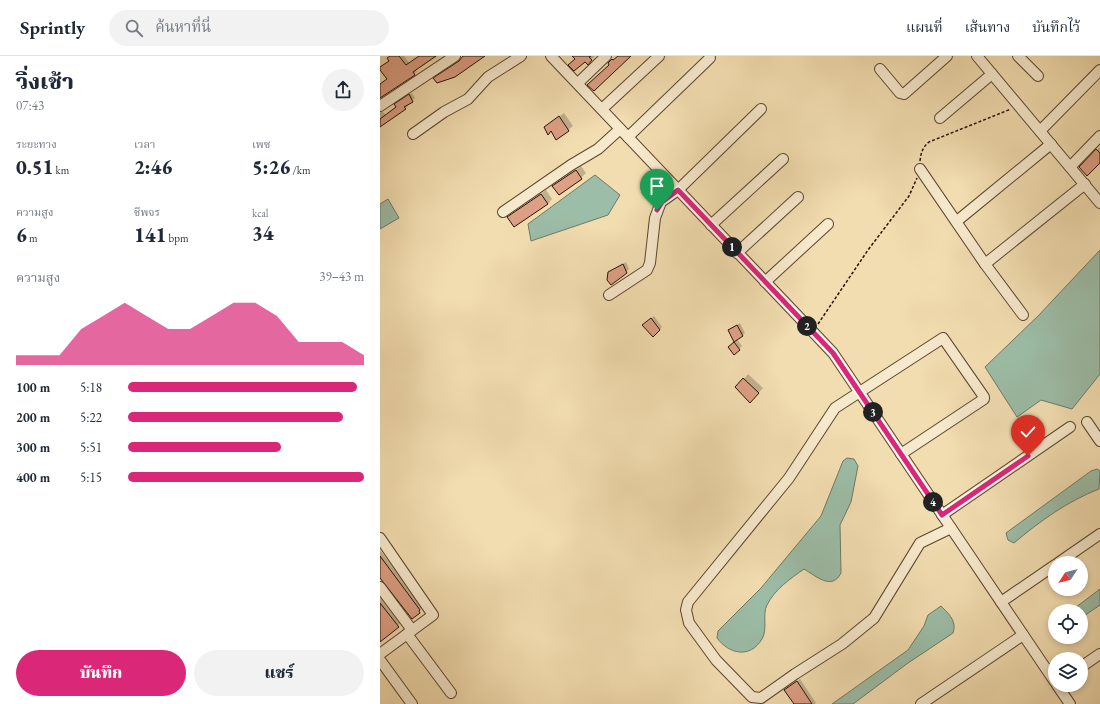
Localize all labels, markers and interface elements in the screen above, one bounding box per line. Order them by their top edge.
search box [109,10,389,46]
text: Sprintly [20,15,85,40]
icon: search [123,17,145,39]
text: ค้นหาที่นี่ [155,17,211,36]
text: แผนที่ [906,18,943,36]
text: เส้นทาง [965,18,1010,36]
text: บันทึกไว้ [1032,18,1080,36]
text: วิ่งเช้า [16,67,74,96]
button: share [322,69,364,111]
text: 07:43 [16,97,44,114]
text: ระยะทาง [16,137,57,151]
text: เวลา [134,137,155,151]
text: เพซ [252,137,270,151]
text: 0.51 [16,154,53,180]
text: 2:46 [134,154,172,180]
text: 5:26 [252,154,290,180]
text: km [53,163,69,177]
text: /km [290,163,311,177]
pin [640,169,674,210]
icon: arrive [646,175,668,197]
text: ความสูง [16,205,54,219]
text: ชีพจร [134,205,160,219]
text: kcal [252,206,269,220]
text: 34 [252,220,274,246]
text: 6 [16,222,27,248]
text: 141 [134,222,166,248]
text: m [27,231,38,245]
text: bpm [166,231,189,245]
pin: 1 [722,237,742,257]
text: 1 [729,240,735,254]
text: 39–43 m [319,268,364,285]
text: ความสูง [16,269,60,286]
pin: 2 [797,316,817,336]
text: 2 [804,319,810,333]
text: 100 m [16,379,50,396]
text: 5:18 [80,379,102,396]
pin: 3 [863,402,883,422]
text: 3 [870,405,876,419]
text: 200 m [16,409,50,426]
text: 5:22 [80,409,102,426]
pin [1011,415,1045,456]
icon: check [1017,421,1039,443]
text: 300 m [16,439,50,456]
text: 5:51 [80,439,102,456]
text: 400 m [16,469,50,486]
text: 5:15 [80,469,102,486]
pin: 4 [923,492,943,512]
text: 4 [930,495,936,509]
north arrow [1048,556,1088,596]
map controls [1048,556,1088,692]
button: locate [1048,604,1088,644]
button: บันทึก [16,650,186,696]
button: แชร์ [194,650,364,696]
button: layers [1048,652,1088,692]

